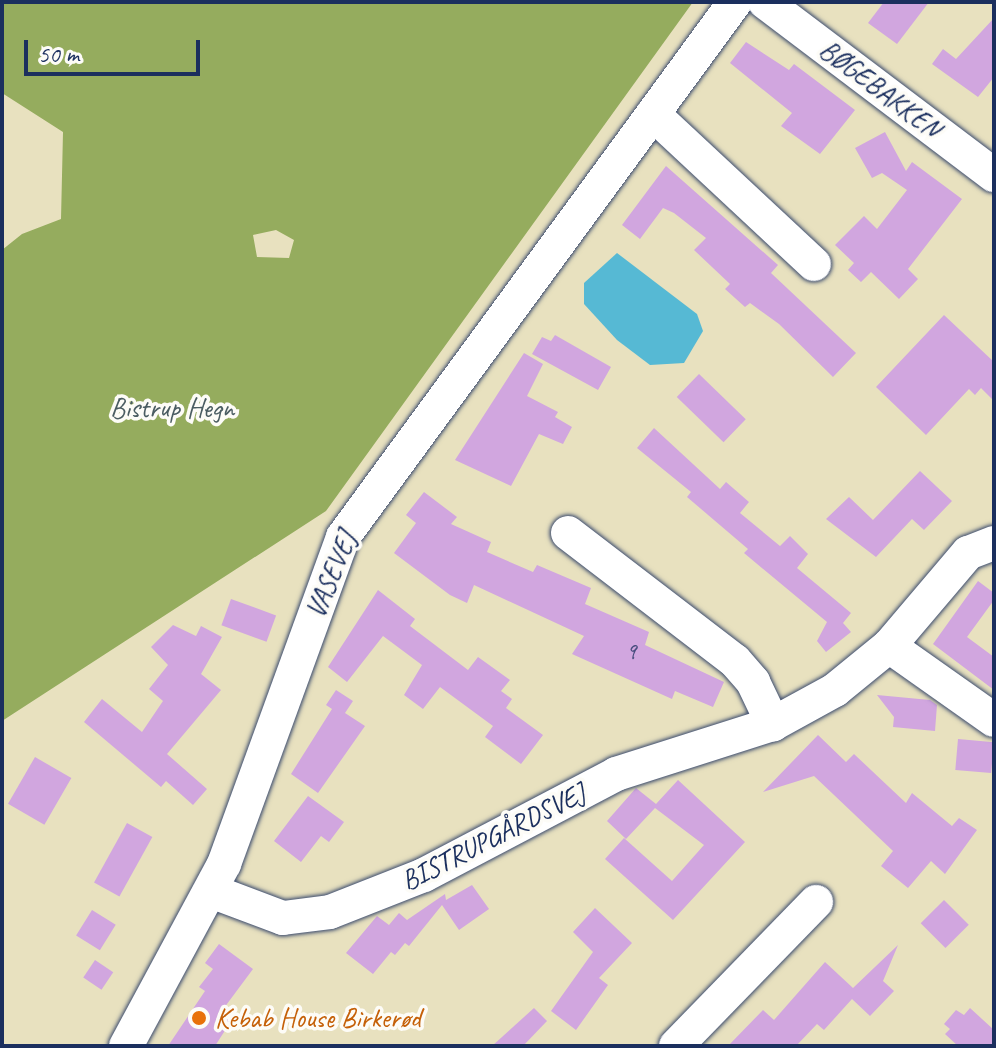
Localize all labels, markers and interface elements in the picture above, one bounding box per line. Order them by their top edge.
scale bar [28,24,204,74]
street label: BØGEBAKKEN [813,33,947,145]
text: 50 m [38,39,79,69]
park label: Bistrup Hegn [110,391,234,425]
street label: VASEVEJ [298,527,364,623]
house number: 9 [626,638,636,666]
street label: BISTRUPGÅRDSVEJ [395,776,591,898]
place label: Kebab House Birkerød [215,1001,421,1035]
marker: Kebab House Birkerød [190,1009,208,1027]

